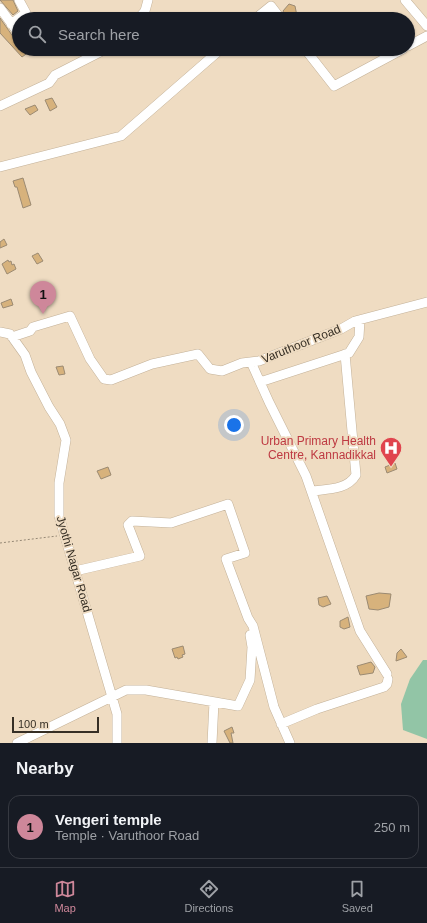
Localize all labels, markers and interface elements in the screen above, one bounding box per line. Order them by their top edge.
search box [12,12,415,56]
icon: search [26,23,48,45]
text: Search here [58,26,140,43]
pin: 1 [30,281,56,314]
street label: Varuthoor Road [260,322,342,366]
your location [224,415,244,435]
place label: Urban Primary Health Centre, Kannadikkal [261,434,376,462]
hospital icon: Urban Primary Health Centre, Kannadikkal [378,435,404,468]
street label: Jyothi Nagar Road [54,514,94,614]
scale bar [12,715,99,734]
text: 100 m [18,718,49,730]
text: Nearby [16,759,74,778]
text: Vengeri temple [55,811,162,828]
text: 1 [26,820,34,835]
text: 250 m [374,820,410,835]
text: Temple · Varuthoor Road [55,828,199,843]
tab: Map [54,878,76,914]
tab: Directions [184,878,233,914]
tab: Saved [342,878,373,914]

